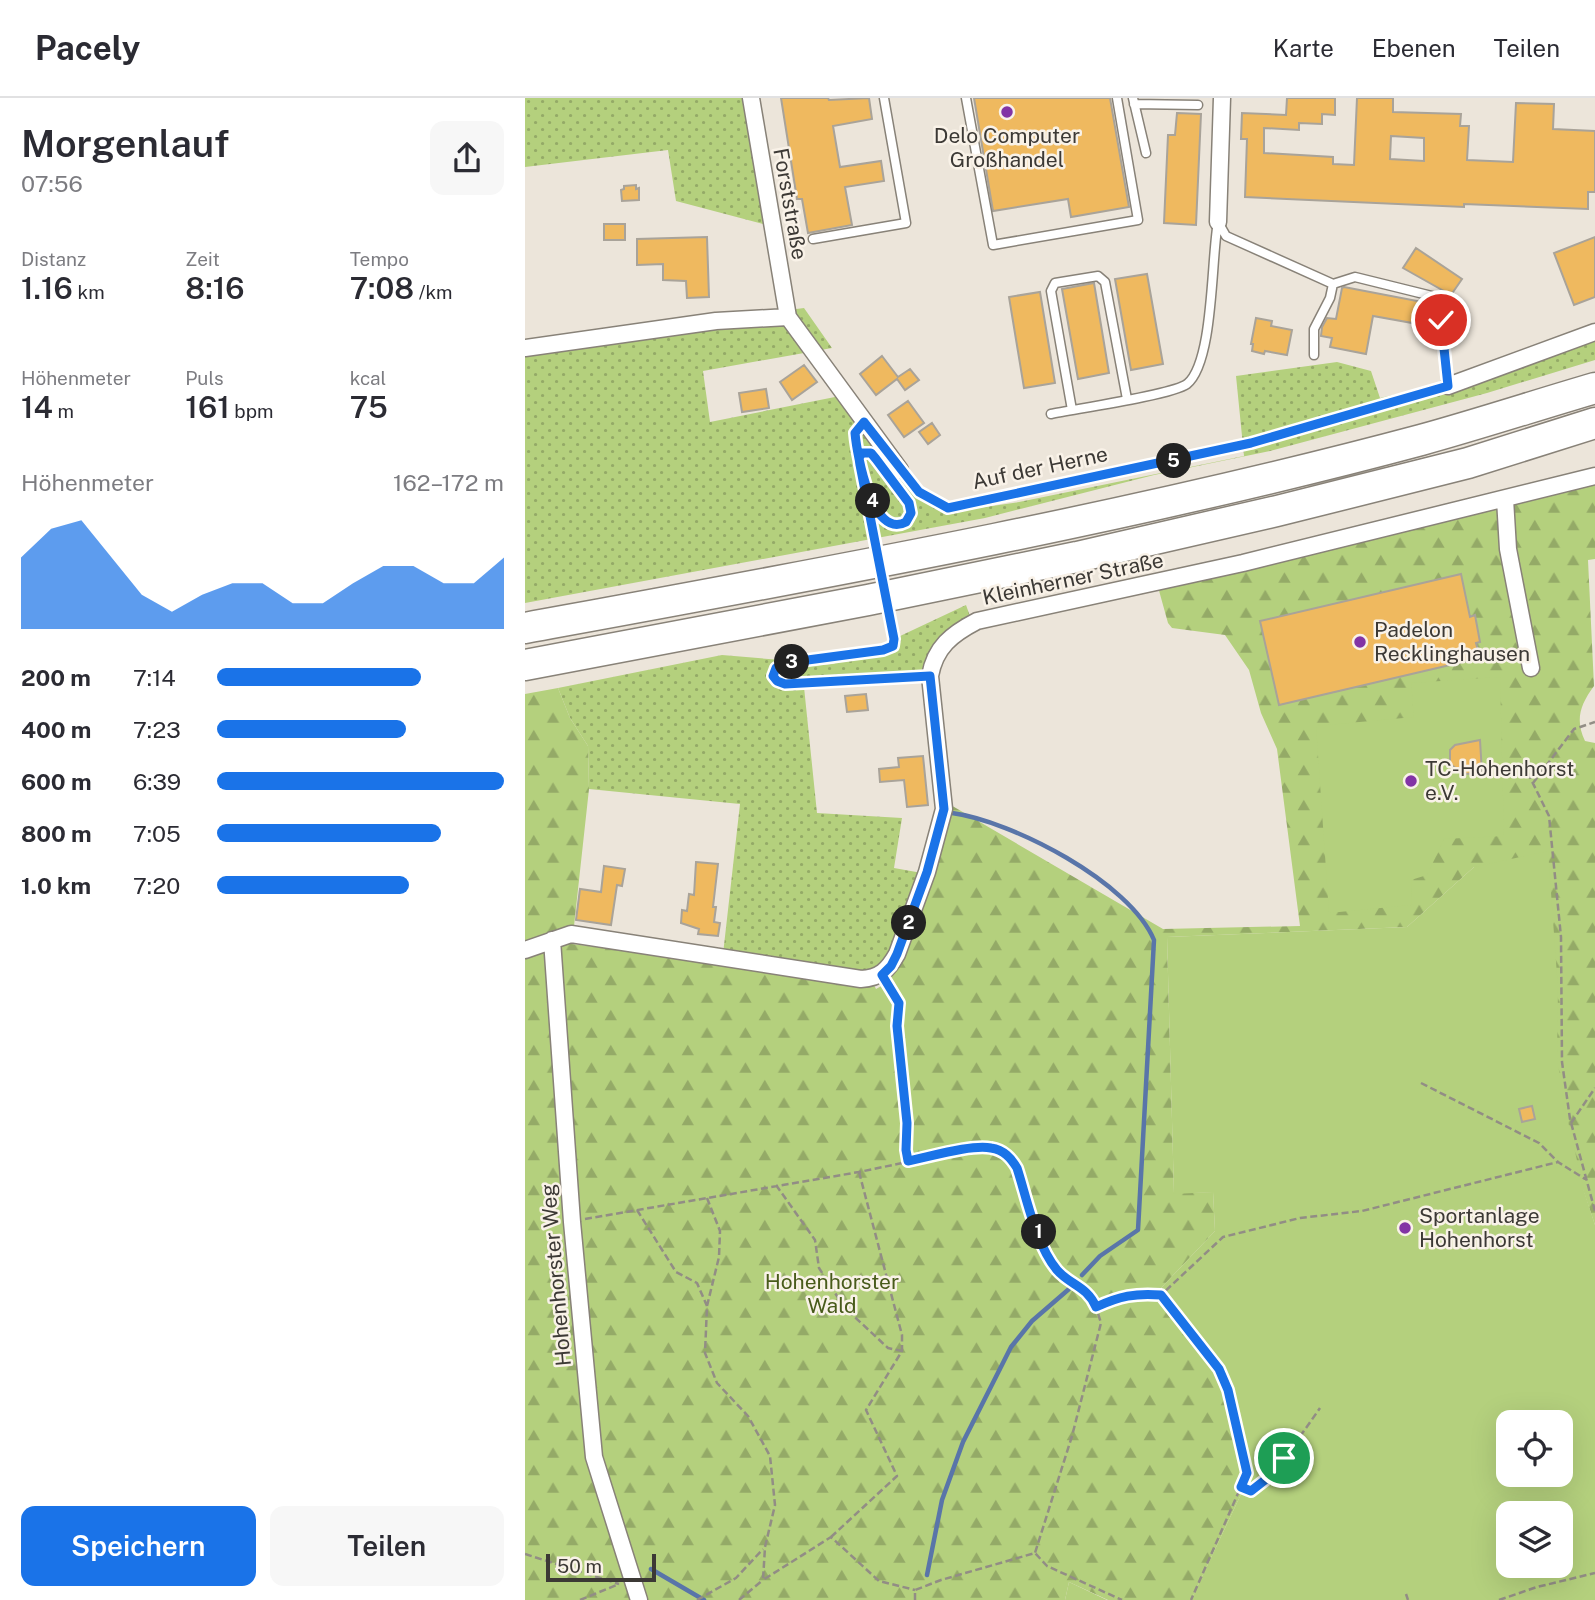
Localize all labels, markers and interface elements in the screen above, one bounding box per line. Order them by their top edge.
text: Pacely [35,29,140,67]
text: Karte [1273,34,1334,62]
text: Ebenen [1372,34,1456,62]
text: Teilen [1494,34,1560,62]
marker: Delo Computer Großhandel [999,104,1015,120]
text: Morgenlauf [21,121,229,166]
button: share [430,121,504,195]
place label: Delo Computer Großhandel [934,123,1080,172]
street label: Forststraße [768,146,813,262]
text: 07:56 [21,170,83,197]
text: Distanz [21,248,86,270]
text: Zeit [185,248,220,270]
text: Tempo [350,248,409,270]
text: 1.16 [21,270,73,306]
text: 8:16 [185,270,244,306]
text: 7:08 [350,270,414,306]
text: km [73,281,105,303]
text: /km [414,281,453,303]
pin [1411,290,1471,350]
icon: check [1422,301,1460,339]
text: Höhenmeter [21,367,131,389]
text: Puls [185,367,224,389]
text: kcal [350,367,386,389]
text: 14 [21,389,53,425]
text: 161 [185,389,230,425]
text: 75 [350,389,388,425]
text: m [53,400,74,422]
text: bpm [230,400,273,422]
street label: Auf der Herne [970,441,1110,494]
pin: 5 [1157,444,1191,478]
text: 5 [1167,449,1180,471]
text: Höhenmeter [21,469,154,496]
text: 162–172 m [393,469,504,496]
pin: 4 [855,484,891,518]
text: 4 [866,489,879,511]
street label: Kleinherner Straße [980,547,1166,610]
place label: Padelon Recklinghausen [1374,617,1530,666]
marker: Padelon Recklinghausen [1352,634,1368,650]
pin: 3 [775,644,809,680]
text: 3 [785,650,798,672]
text: 200 m [21,664,91,691]
text: 7:14 [133,664,176,691]
text: 400 m [21,716,91,743]
text: 7:23 [133,716,181,743]
place label: TC-Hohenhorst e.V. [1425,756,1574,805]
text: 600 m [21,768,91,795]
text: 6:39 [133,768,181,795]
marker: TC-Hohenhorst e.V. [1403,773,1419,789]
text: 800 m [21,820,92,847]
text: 7:05 [133,820,181,847]
text: 1.0 km [21,872,91,899]
text: 7:20 [133,872,180,899]
pin: 2 [891,906,927,940]
text: 2 [902,911,915,933]
street label: Hohenhorster Weg [535,1183,576,1367]
place label: Sportanlage Hohenhorst [1419,1203,1540,1252]
pin: 1 [1021,1214,1057,1250]
text: 1 [1034,1220,1043,1242]
marker: Sportanlage Hohenhorst [1397,1220,1413,1236]
park label: Hohenhorster Wald [765,1269,899,1318]
map controls [1496,1410,1573,1578]
button: locate [1496,1410,1573,1487]
pin [1254,1428,1314,1488]
icon: arrive [1265,1439,1303,1477]
button: layers [1496,1501,1573,1578]
button: Speichern [21,1506,256,1586]
button: Teilen [270,1506,504,1586]
scale bar [546,1551,656,1583]
text: 50 m [557,1555,602,1577]

